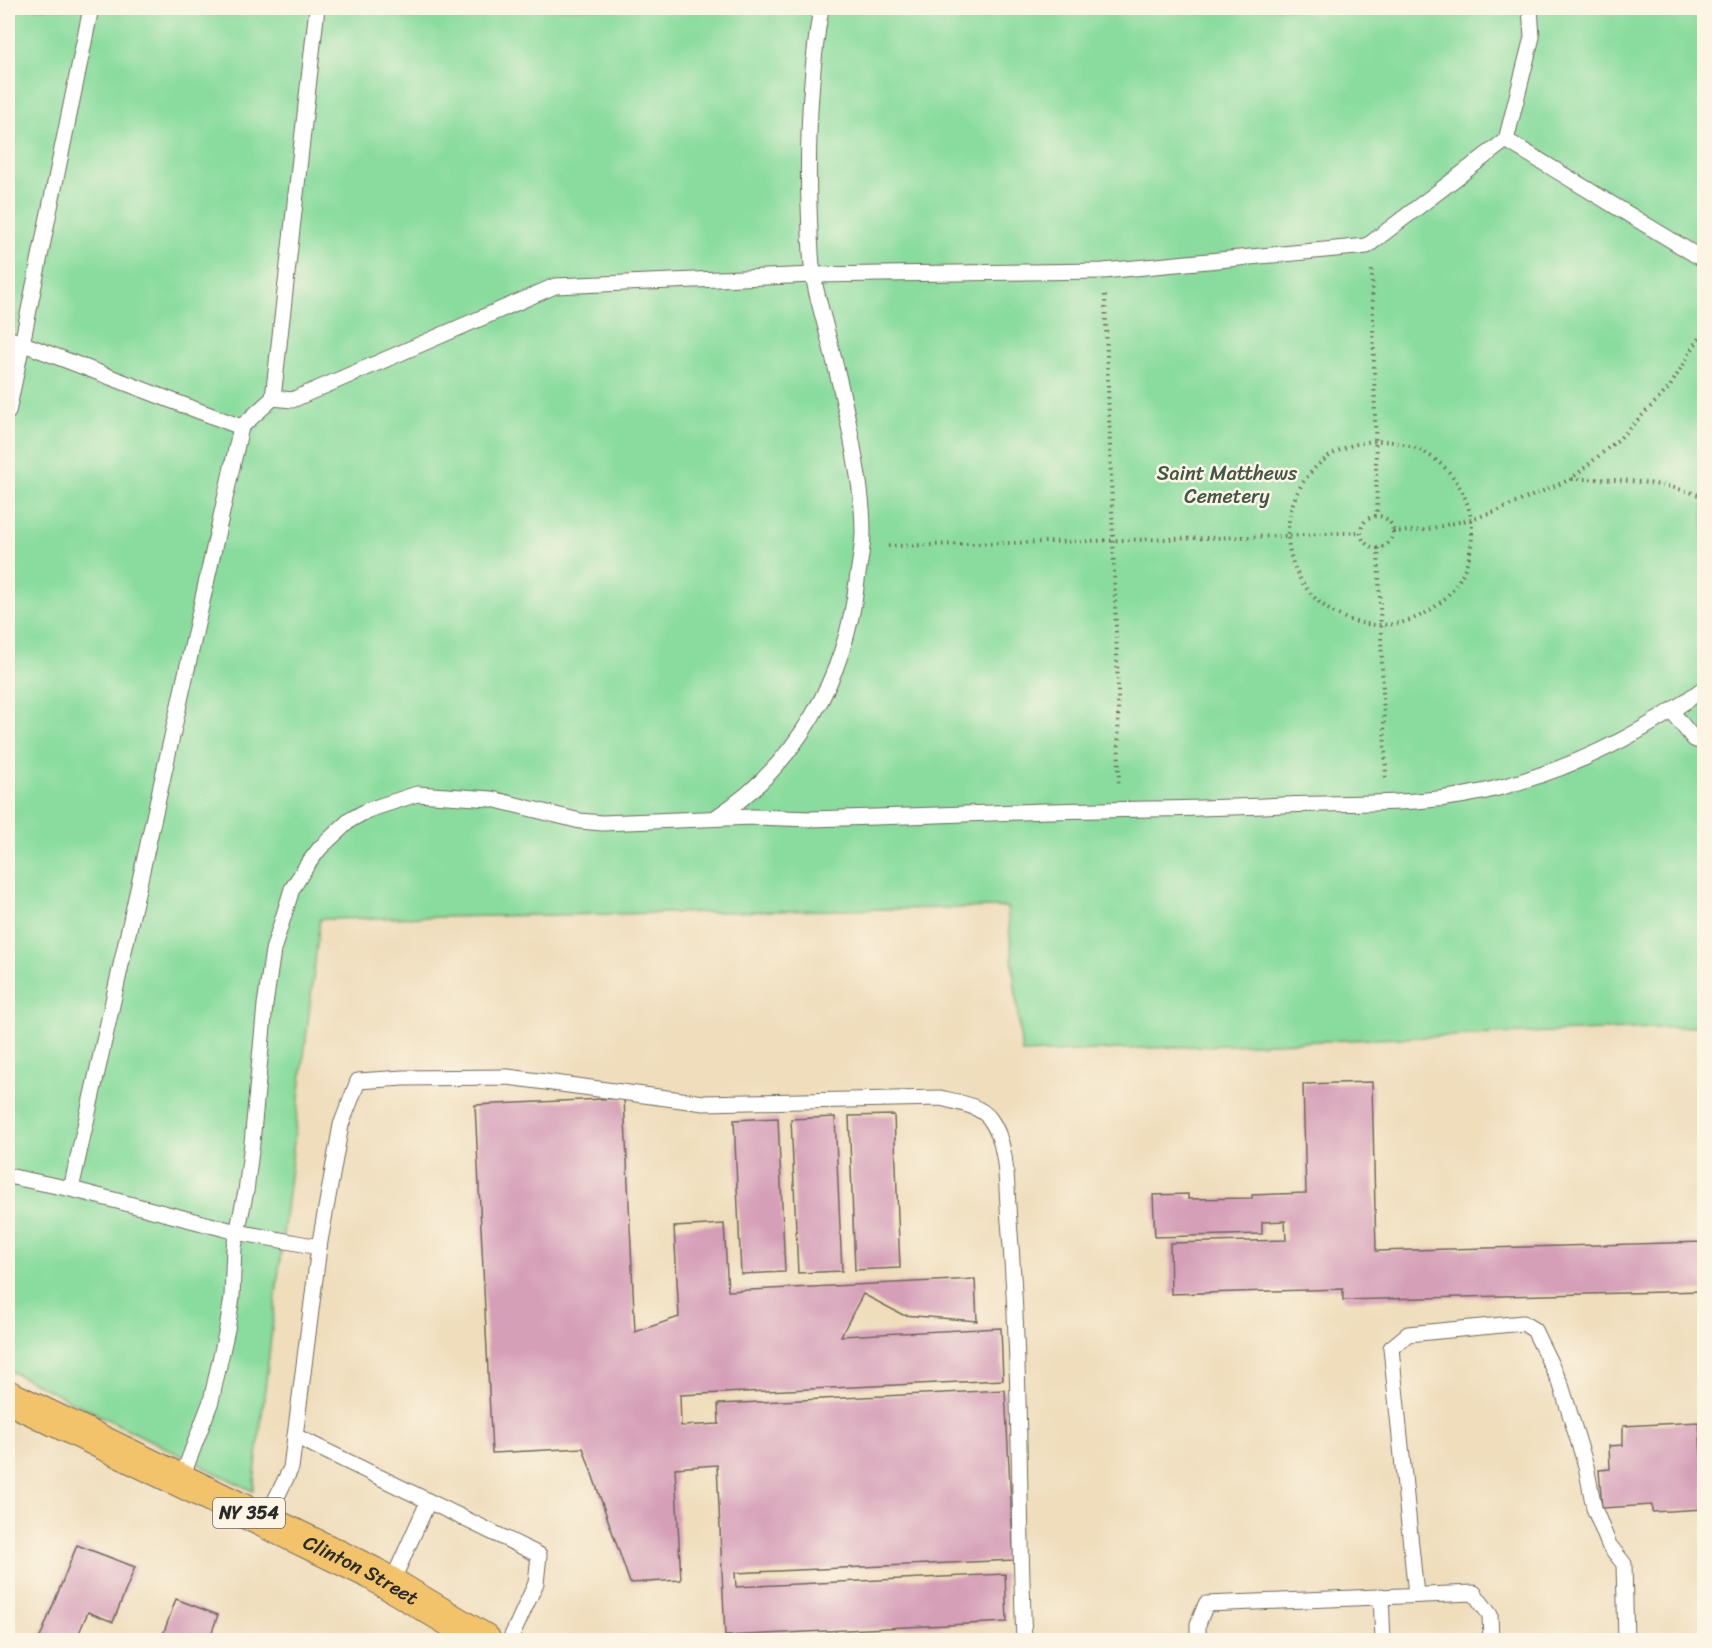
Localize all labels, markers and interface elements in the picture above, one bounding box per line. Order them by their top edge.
park label: Saint Matthews Cemetery [1157,456,1298,514]
road number: NY 354 [213,1498,285,1528]
street label: Clinton Street [297,1525,426,1615]

